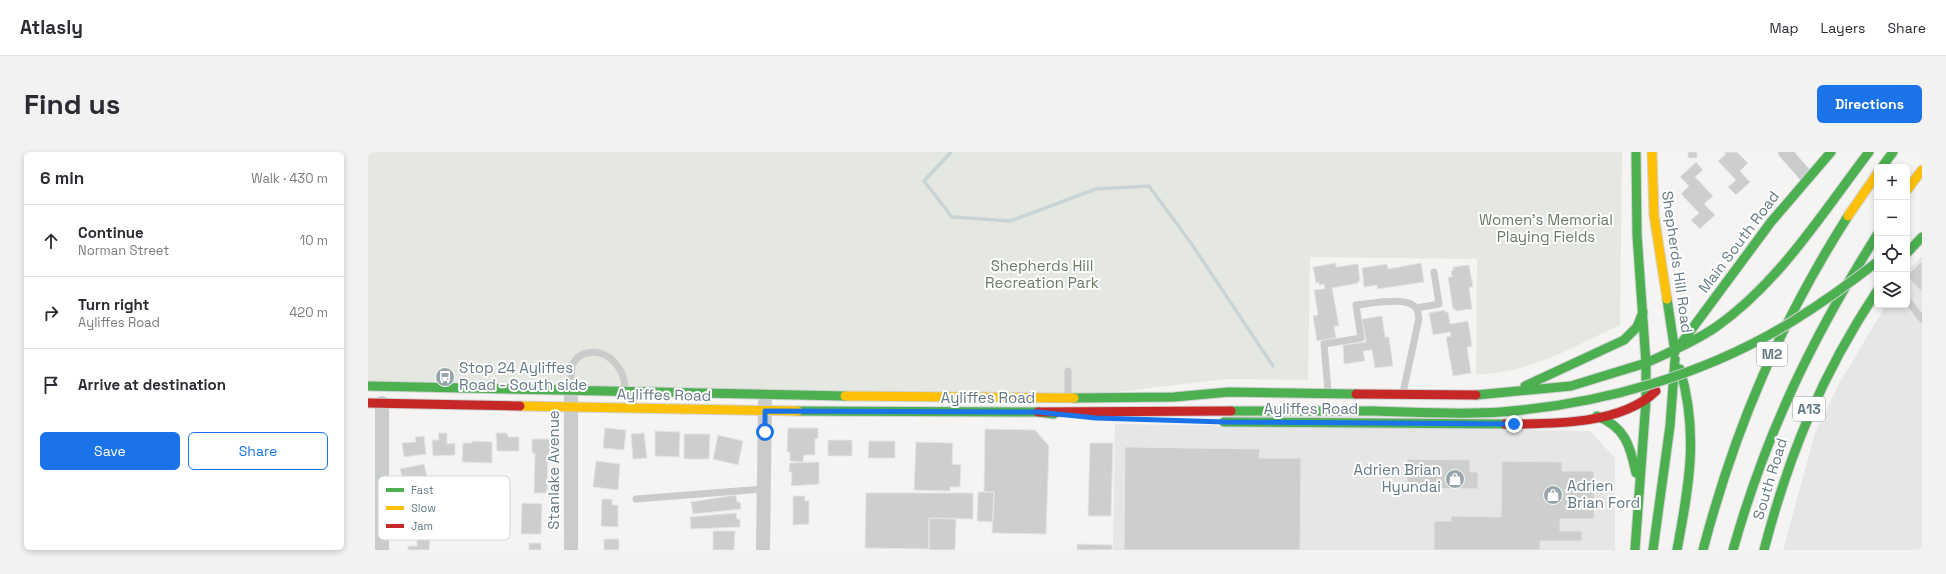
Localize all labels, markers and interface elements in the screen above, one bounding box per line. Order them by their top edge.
text: Atlasly [20,15,83,40]
text: Map [1769,19,1799,37]
text: Layers [1821,19,1865,37]
text: Share [1887,19,1926,37]
button: Directions [1817,85,1922,123]
text: Find us [24,86,121,122]
map controls [1874,164,1910,308]
button: + [1874,164,1910,200]
text: 6 min [40,167,84,189]
text: Walk · 430 m [251,170,328,187]
street label: Main South Road [1694,187,1783,296]
street label: Shepherds Hill Road [1658,190,1697,334]
button: − [1874,200,1910,236]
park label: Women's Memorial Playing Fields [1479,210,1613,246]
text: Continue [78,223,144,242]
icon: ahead [40,230,62,252]
text: 10 m [300,232,328,249]
button: locate [1874,236,1910,272]
text: Norman Street [78,242,169,259]
park label: Shepherds Hill Recreation Park [985,256,1099,292]
button: layers [1874,272,1910,308]
text: Turn right [78,295,149,314]
icon: right [40,302,62,324]
text: 420 m [289,304,328,321]
text: Ayliffes Road [78,314,160,331]
road number: M2 [1757,342,1787,366]
place label: Stop 24 Ayliffes Road - South side [459,358,587,394]
bus stop icon: Stop 24 Ayliffes Road - South side [434,366,456,388]
icon: arrive [40,374,62,396]
text: Arrive at destination [78,375,226,394]
street label: Ayliffes Road [617,384,711,405]
street label: Ayliffes Road [941,388,1035,407]
road number: A13 [1793,397,1825,421]
street label: Ayliffes Road [1264,399,1358,418]
street label: Stanlake Avenue [544,410,563,530]
route end [1505,415,1523,433]
route start [756,423,774,441]
button: Save [40,432,180,470]
button: Share [188,432,328,470]
street label: South Road [1748,436,1791,522]
place label: Adrien Brian Hyundai [1354,460,1441,496]
shop icon: Adrien Brian Hyundai [1444,468,1466,490]
legend [378,476,510,540]
place label: Adrien Brian Ford [1567,476,1640,512]
text: Fast [411,483,434,497]
shop icon: Adrien Brian Ford [1542,484,1564,506]
text: Slow [411,501,436,515]
text: Jam [411,519,433,533]

